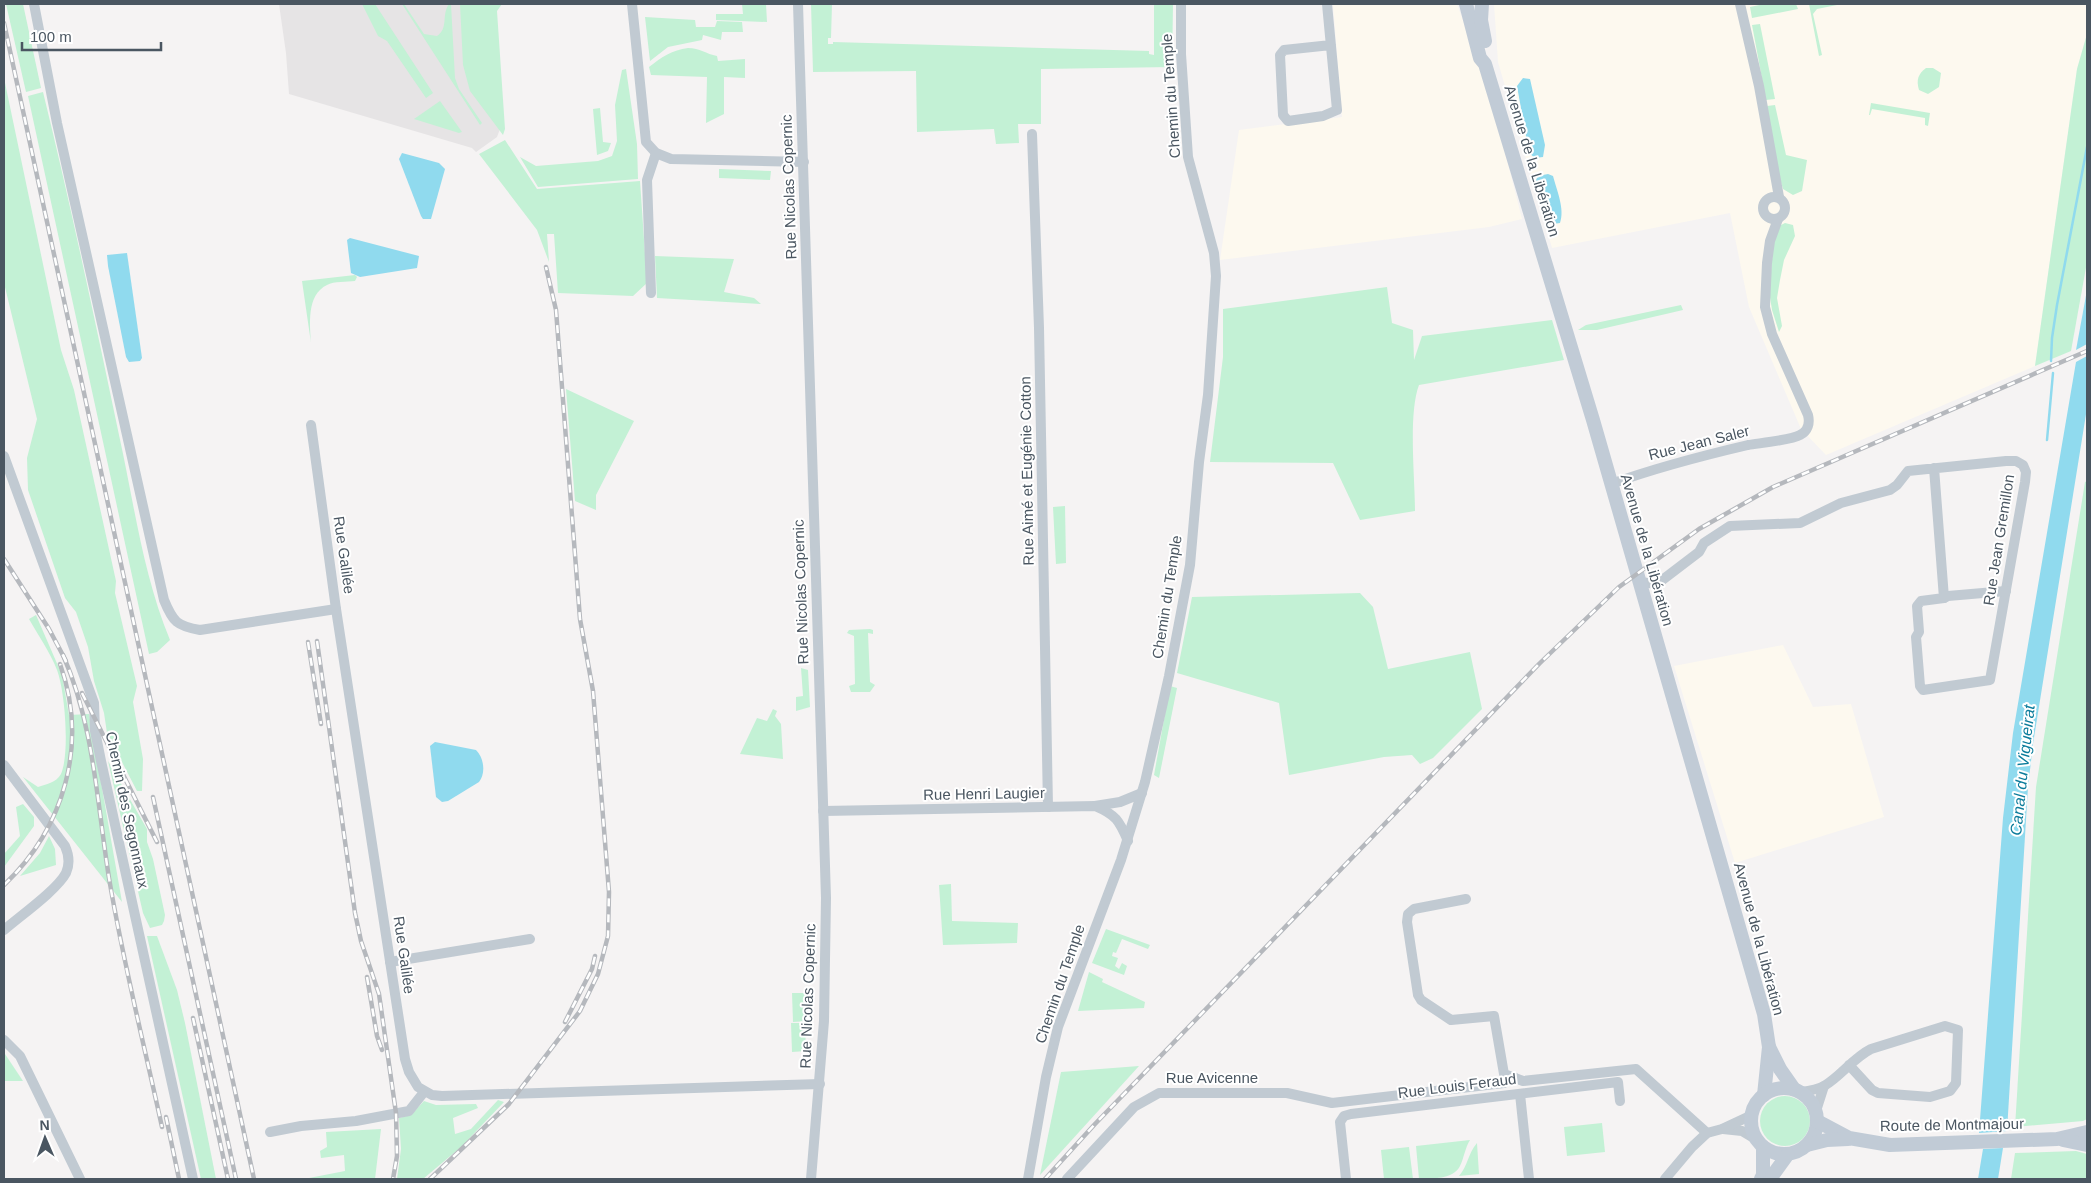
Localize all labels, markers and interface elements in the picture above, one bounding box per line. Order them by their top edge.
scale bar [22,20,161,52]
text: 100 m [30,28,72,45]
street label: Chemin du Temple [1158,33,1183,159]
street label: Avenue de la Libération [1501,83,1564,239]
street label: Rue Nicolas Copernic [777,114,800,260]
street label: Rue Aimé et Eugénie Cotton [1016,376,1037,566]
street label: Rue Jean Saler [1647,422,1751,463]
street label: Avenue de la Libération [1618,472,1677,628]
street label: Rue Jean Gremillon [1980,473,2017,607]
street label: Rue Galilée [331,515,358,595]
street label: Rue Nicolas Copernic [789,519,812,665]
street label: Chemin du Temple [1148,534,1185,660]
water label: Canal du Vigueirat [2007,703,2038,836]
street label: Chemin des Segonnaux [103,730,153,890]
street label: Rue Henri Laugier [923,784,1045,803]
street label: Avenue de la Libération [1731,861,1788,1017]
street label: Rue Galilée [391,915,418,995]
street label: Chemin du Temple [1031,922,1088,1046]
street label: Rue Nicolas Copernic [796,923,819,1069]
street label: Rue Avicenne [1166,1069,1258,1086]
street label: Rue Louis Feraud [1397,1070,1517,1101]
north arrow [20,1113,70,1163]
street label: Route de Montmajour [1880,1115,2024,1134]
text: N [39,1117,50,1133]

